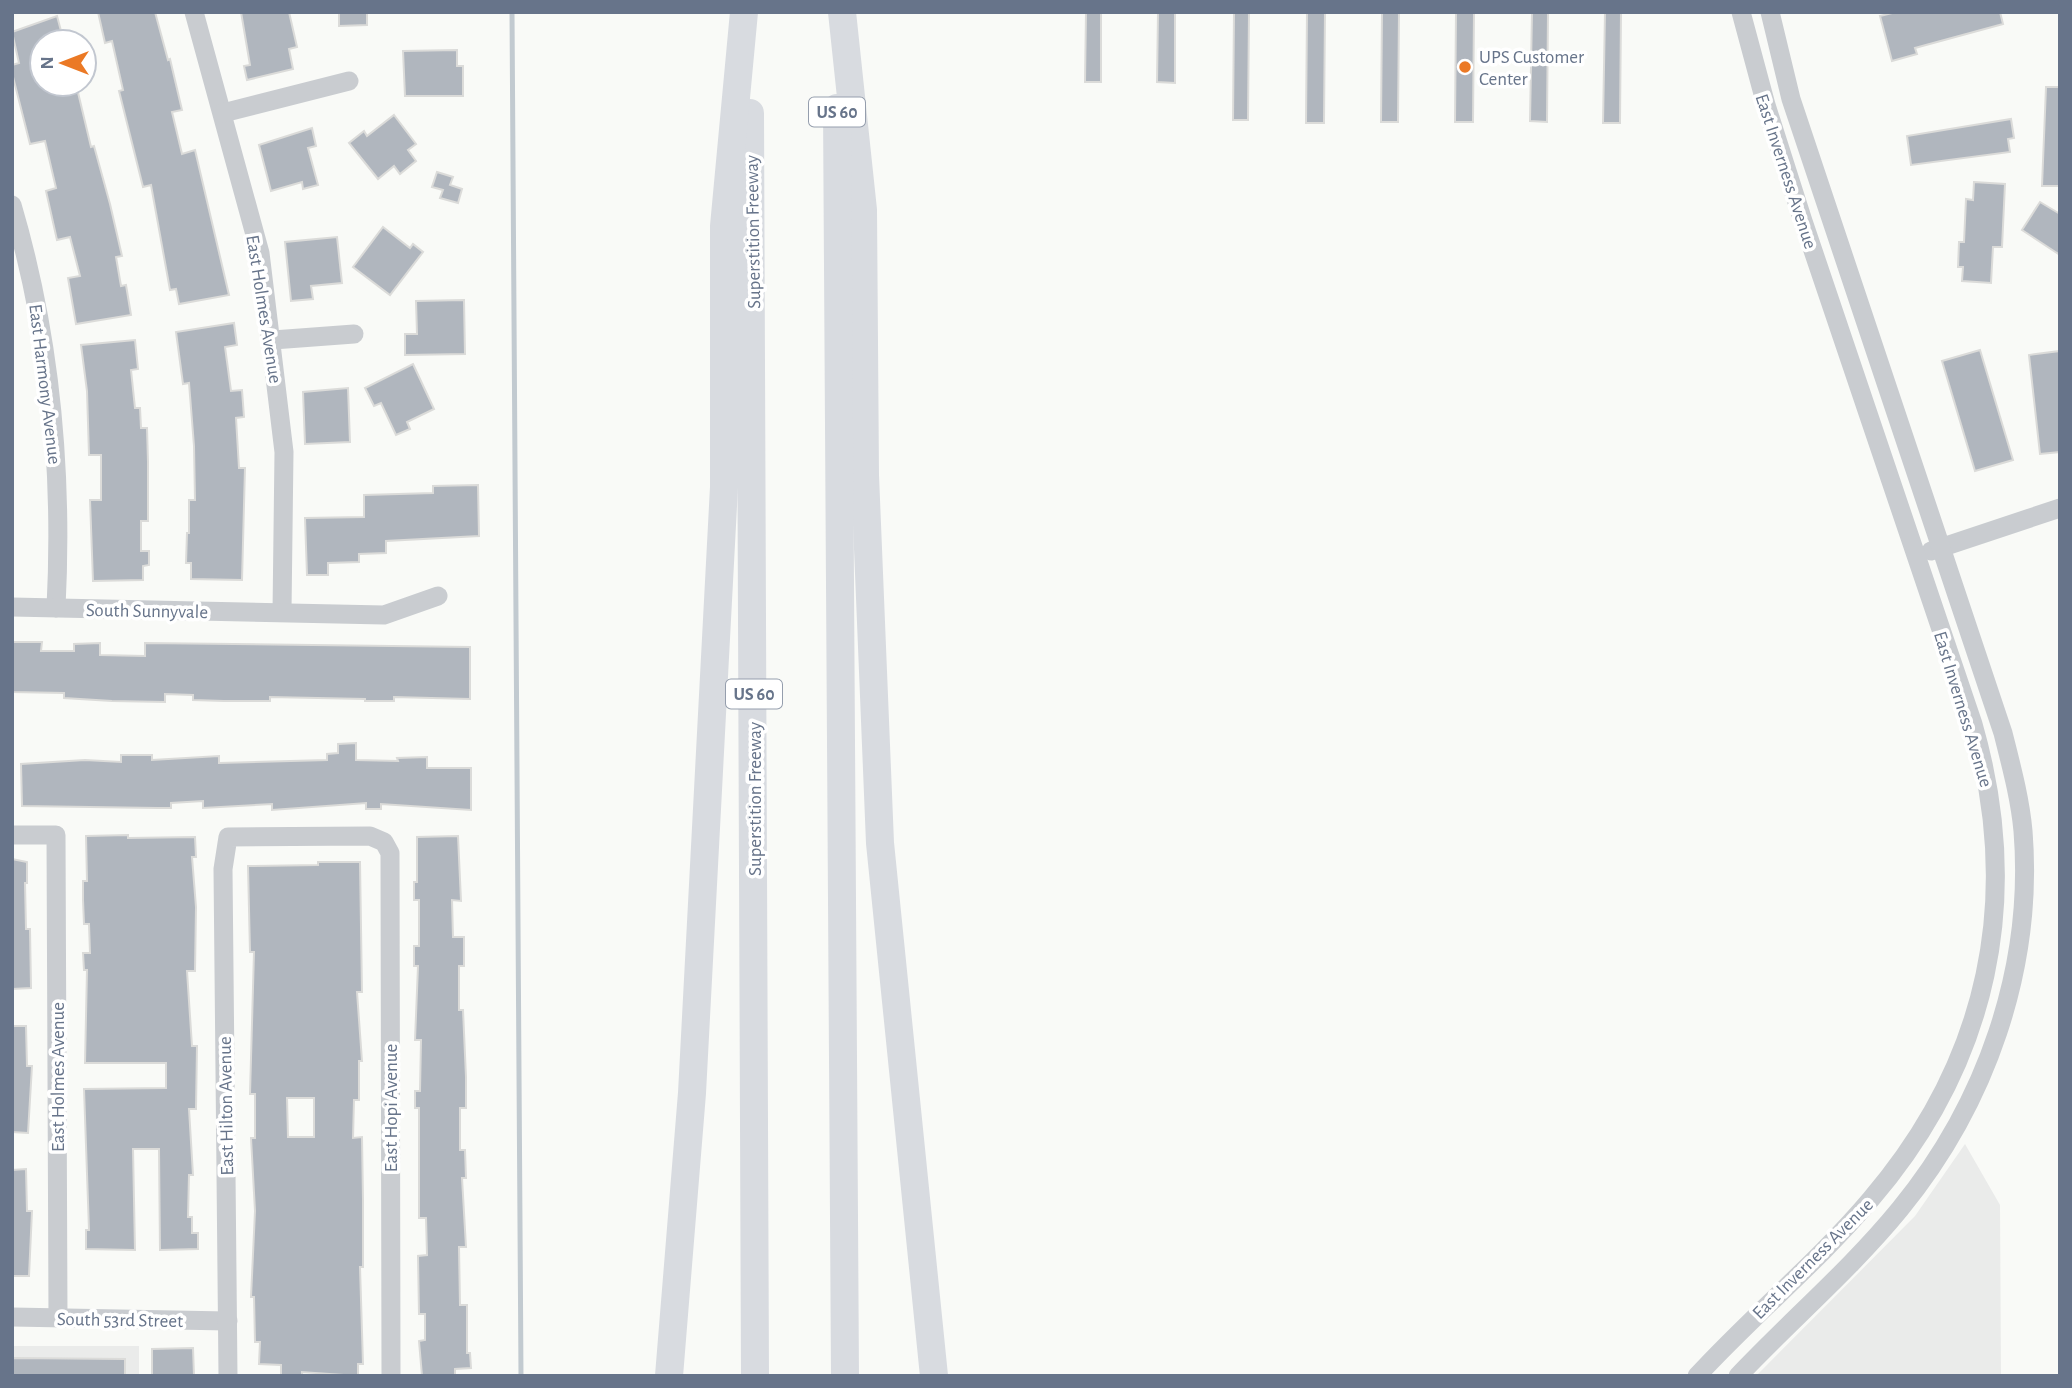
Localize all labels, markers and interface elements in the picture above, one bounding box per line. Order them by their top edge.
north arrow [28,28,98,98]
place label: UPS Customer Center [1479,48,1584,89]
text: N [38,56,57,70]
marker: UPS Customer Center [1457,59,1473,75]
street label: East Inverness Avenue [1752,92,1820,251]
road number: US 60 [809,98,865,127]
street label: Superstition Freeway [743,155,764,309]
street label: East Holmes Avenue [242,234,285,385]
street label: East Harmony Avenue [25,303,64,466]
street label: South Sunnyvale [86,601,208,622]
street label: East Inverness Avenue [1930,629,1995,790]
road number: US 60 [726,680,782,708]
street label: Superstition Freeway [746,722,765,876]
street label: East Holmes Avenue [49,1002,68,1152]
street label: East Hilton Avenue [216,1036,237,1176]
street label: East Hopi Avenue [382,1044,401,1172]
street label: East Inverness Avenue [1749,1195,1877,1323]
street label: South 53rd Street [57,1310,183,1331]

